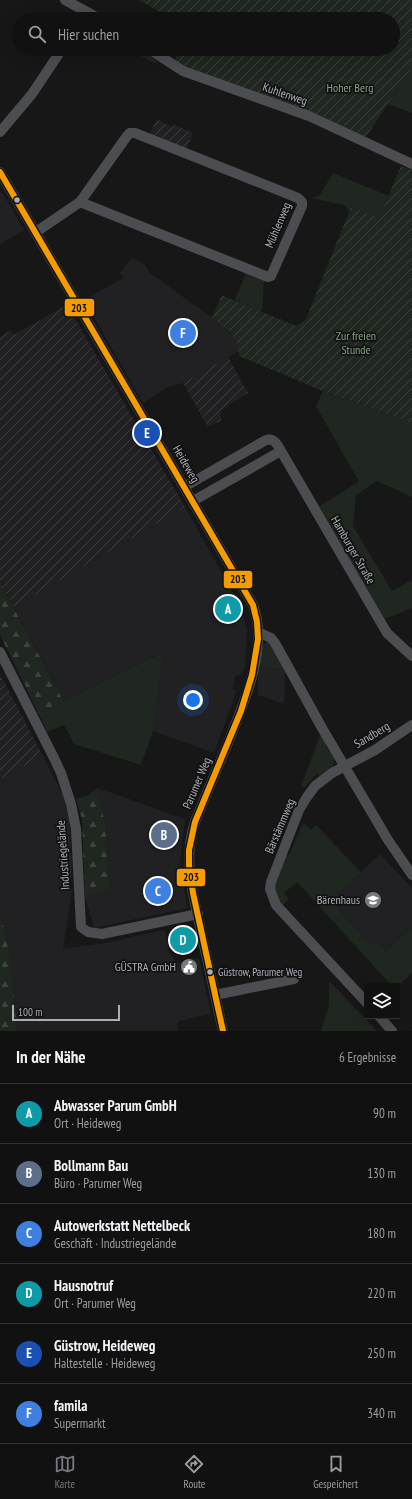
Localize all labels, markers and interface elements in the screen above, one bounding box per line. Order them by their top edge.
search box [12,12,400,56]
icon: search [26,23,48,45]
text: Hier suchen [58,25,119,44]
street label: Kuhlenweg [261,79,309,108]
park label: Hoher Berg [327,80,373,95]
unlabelled marker [12,195,22,205]
street label: Mühlenweg [261,200,294,250]
line badge: 203 [64,298,95,317]
text: 203 [71,301,87,315]
pin: F [170,318,196,348]
park label: Zur freien Stunde [336,328,376,357]
pin: E [134,418,160,448]
street label: Heideweg [170,442,203,485]
street label: Hamburger Straße [328,513,379,586]
line badge: 203 [223,570,253,589]
text: 203 [230,572,246,586]
pin: A [215,594,241,624]
your location [183,690,203,710]
street label: Sandberg [351,718,392,751]
street label: Parumer Weg [179,755,214,811]
street label: Bärstämmweg [261,796,298,856]
street label: Industriegelände [53,820,72,890]
pin: B [151,820,177,850]
line badge: 203 [176,868,206,887]
text: 203 [183,870,199,884]
pin: C [145,876,171,906]
school or university icon: Bärenhaus [363,890,383,910]
place label: Bärenhaus [317,892,360,907]
pin: D [170,925,196,955]
public building icon: GÜSTRA GmbH [179,957,199,977]
place label: GÜSTRA GmbH [115,959,176,974]
place label: Güstrow, Parumer Weg [218,965,302,979]
marker: Güstrow, Parumer Weg [205,967,215,977]
map controls [364,983,400,1019]
button: layers [364,983,400,1019]
scale bar [12,1003,120,1022]
text: 100 m [18,1005,42,1019]
text: In der Nähe [16,1046,86,1068]
text: 6 Ergebnisse [339,1049,396,1066]
text: Abwasser Parum GmbH [54,1096,177,1115]
text: A [26,1105,32,1122]
text: 90 m [373,1105,396,1122]
text: Ort · Heideweg [54,1115,121,1132]
text: Bollmann Bau [54,1156,128,1175]
text: B [26,1165,32,1182]
text: 130 m [367,1165,396,1182]
text: Büro · Parumer Weg [54,1175,142,1192]
text: Autowerkstatt Nettelbeck [54,1216,190,1235]
text: C [26,1225,32,1242]
text: 180 m [367,1225,396,1242]
text: Geschäft · Industriegelände [54,1235,176,1252]
text: Hausnotruf [54,1276,113,1295]
text: D [26,1285,32,1302]
text: 220 m [367,1285,396,1302]
text: Ort · Parumer Weg [54,1295,136,1312]
text: Güstrow, Heideweg [54,1336,155,1355]
text: E [26,1345,32,1362]
text: 250 m [367,1345,396,1362]
text: Haltestelle · Heideweg [54,1355,155,1372]
text: famila [54,1396,87,1415]
text: F [26,1405,32,1422]
text: 340 m [367,1405,396,1422]
text: Supermarkt [54,1415,106,1432]
tab: Karte [54,1453,76,1491]
tab: Route [183,1453,205,1491]
tab: Gespeichert [313,1453,358,1491]

